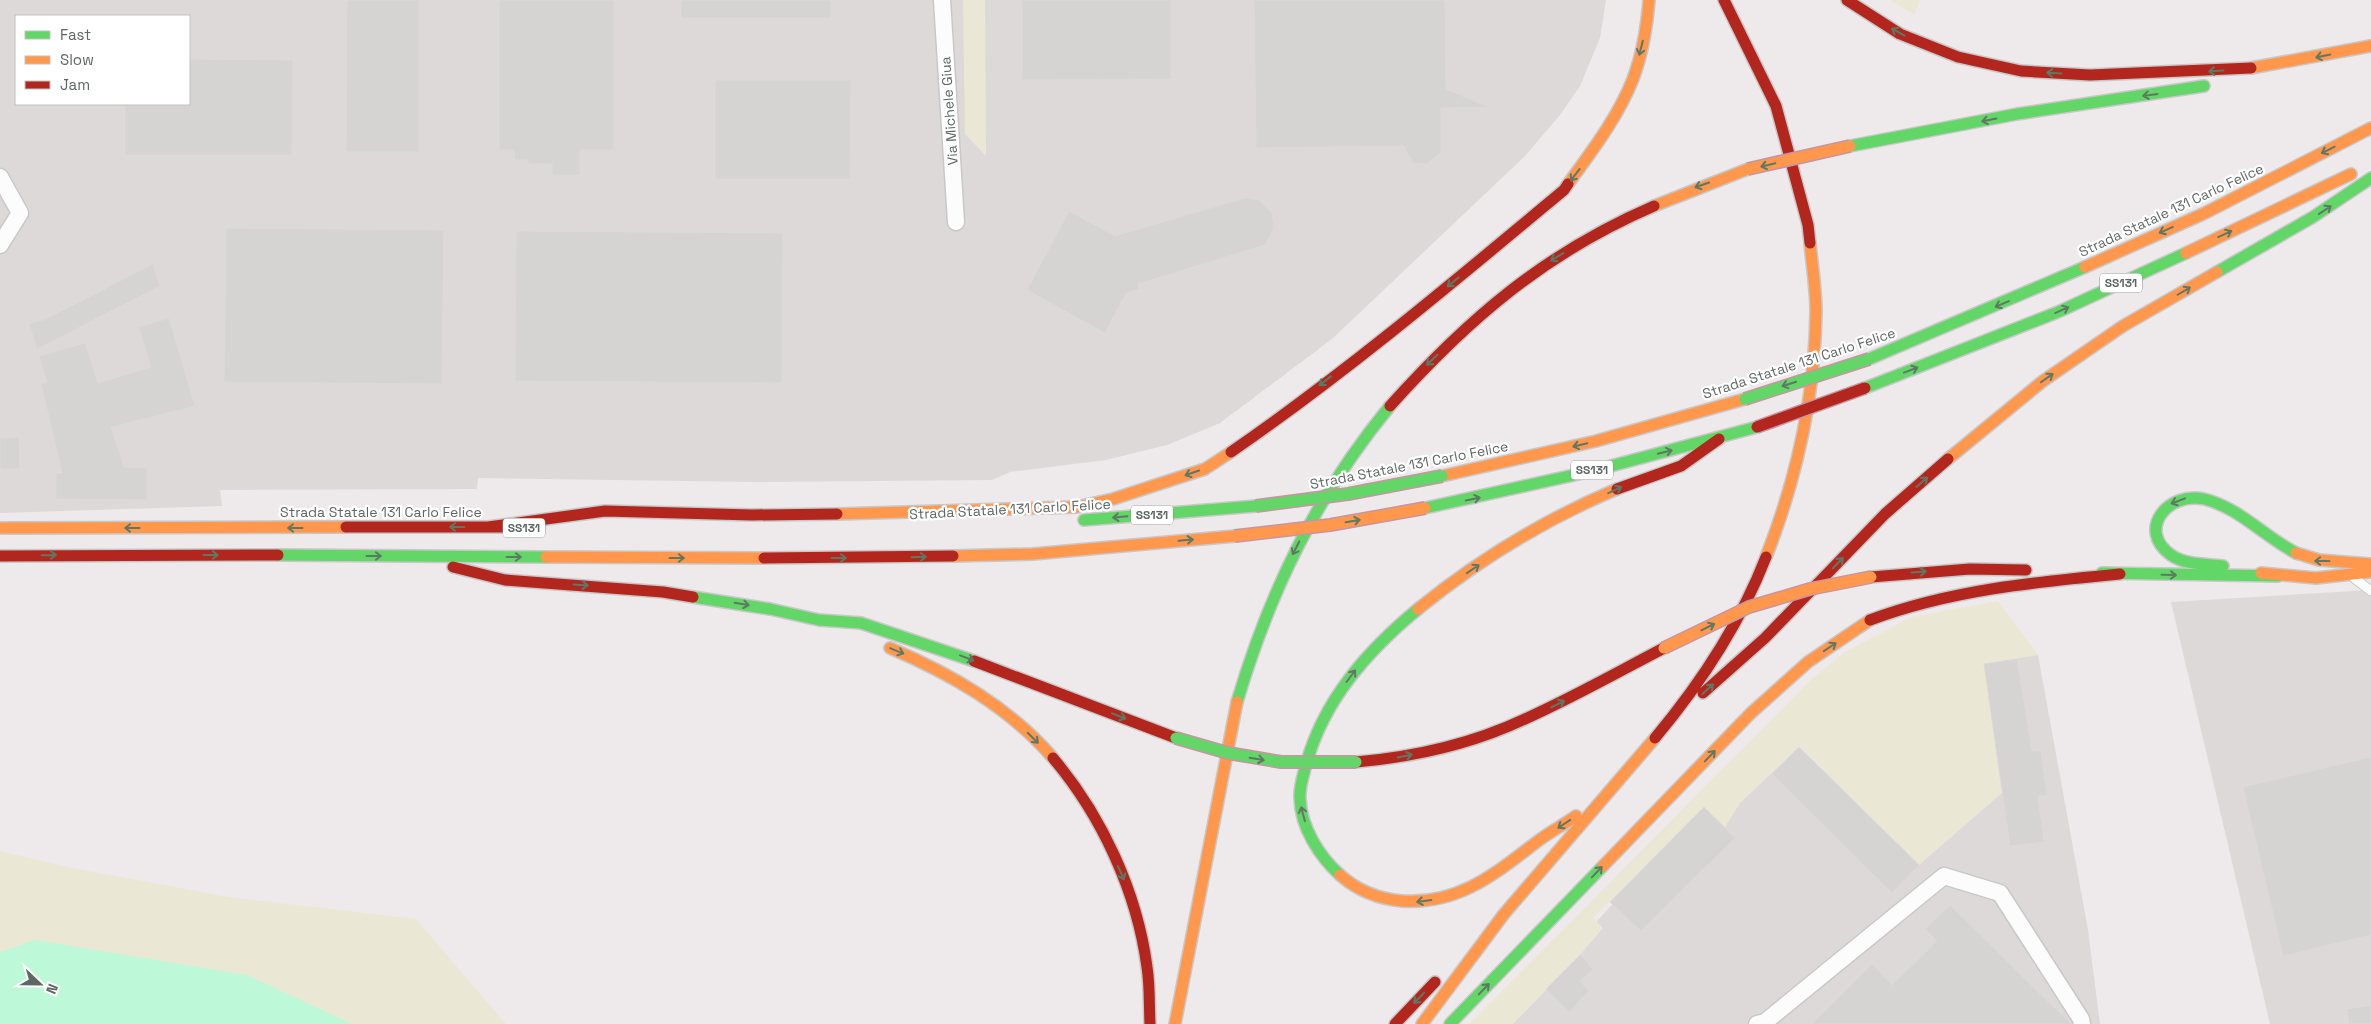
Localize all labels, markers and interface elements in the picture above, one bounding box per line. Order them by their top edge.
legend [15,15,190,105]
text: Fast [60,25,91,44]
one-way arrow [1891,26,1906,36]
one-way arrow [1635,39,1645,55]
text: Slow [60,50,94,69]
one-way arrow [2316,51,2332,61]
street label: Via Michele Giua [936,56,962,166]
one-way arrow [2208,66,2224,75]
one-way arrow [2046,69,2062,78]
text: Jam [60,75,90,94]
one-way arrow [2142,91,2158,101]
one-way arrow [1982,115,1998,125]
one-way arrow [2320,145,2335,155]
street label: Strada Statale 131 Carlo Felice [2076,159,2266,261]
one-way arrow [1761,161,1777,170]
one-way arrow [1570,168,1581,181]
one-way arrow [1694,181,1710,191]
one-way arrow [2317,205,2331,215]
one-way arrow [2159,226,2174,236]
one-way arrow [2217,229,2232,238]
one-way arrow [1550,253,1564,263]
road number: SS131 [2100,274,2142,292]
one-way arrow [1447,276,1460,287]
one-way arrow [2177,286,2191,296]
one-way arrow [1995,299,2010,309]
one-way arrow [2054,305,2069,315]
street label: Strada Statale 131 Carlo Felice [1700,323,1898,403]
one-way arrow [1426,354,1438,366]
one-way arrow [1903,365,1918,374]
one-way arrow [2040,373,2054,383]
one-way arrow [1319,376,1332,387]
one-way arrow [1782,380,1798,390]
street label: Strada Statale 131 Carlo Felice [1308,437,1510,493]
one-way arrow [1572,441,1588,450]
one-way arrow [1657,447,1673,456]
road number: SS131 [1571,460,1613,480]
one-way arrow [1184,469,1200,478]
one-way arrow [1916,476,1929,488]
one-way arrow [1607,485,1622,495]
one-way arrow [1465,494,1481,503]
street label: Strada Statale 131 Carlo Felice [909,495,1111,523]
one-way arrow [2171,497,2186,506]
street label: Strada Statale 131 Carlo Felice [280,503,482,521]
road number: SS131 [1131,506,1173,524]
one-way arrow [1113,513,1129,522]
one-way arrow [1344,515,1360,525]
road number: SS131 [503,518,545,538]
one-way arrow [449,522,466,532]
one-way arrow [124,523,140,533]
one-way arrow [287,523,303,533]
one-way arrow [1177,536,1193,545]
one-way arrow [1291,540,1300,555]
one-way arrow [202,550,219,560]
one-way arrow [40,551,56,560]
one-way arrow [365,551,381,561]
one-way arrow [506,552,522,562]
one-way arrow [910,552,927,562]
one-way arrow [668,553,684,563]
one-way arrow [830,553,847,563]
one-way arrow [2315,556,2331,565]
one-way arrow [1832,557,1844,570]
one-way arrow [1465,564,1479,574]
one-way arrow [1911,567,1927,577]
one-way arrow [2161,570,2177,579]
one-way arrow [573,580,589,589]
one-way arrow [734,600,750,610]
one-way arrow [1700,621,1715,631]
one-way arrow [1823,642,1837,652]
one-way arrow [889,647,904,657]
one-way arrow [959,654,974,664]
one-way arrow [1346,669,1357,682]
one-way arrow [1702,683,1715,694]
one-way arrow [1550,698,1565,708]
one-way arrow [1111,712,1126,721]
one-way arrow [1027,732,1039,744]
one-way arrow [1704,750,1716,762]
one-way arrow [1396,751,1412,761]
one-way arrow [1249,754,1265,764]
one-way arrow [1298,807,1307,823]
one-way arrow [1557,819,1571,829]
one-way arrow [1117,865,1127,880]
one-way arrow [1591,866,1603,879]
one-way arrow [1416,896,1432,906]
north arrow [15,959,65,1009]
text: N [42,981,62,997]
one-way arrow [1478,983,1490,995]
one-way arrow [1413,991,1425,1004]

